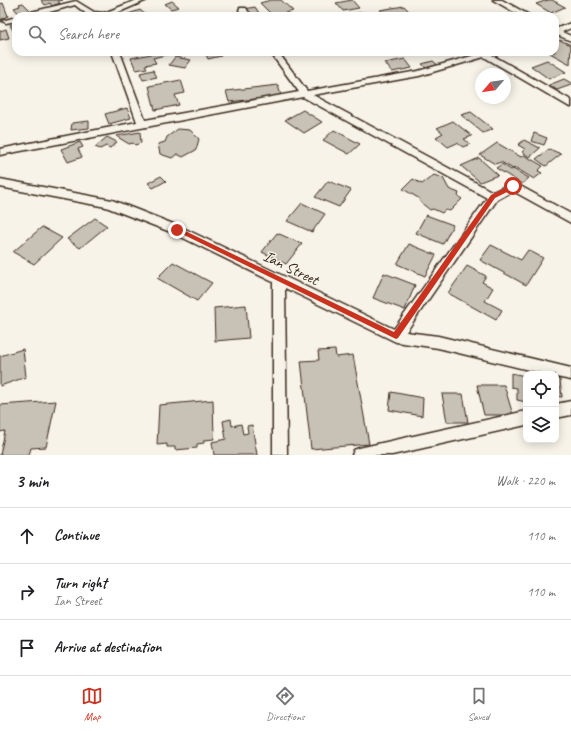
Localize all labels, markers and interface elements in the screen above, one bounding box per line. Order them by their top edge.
search box [12,12,559,56]
icon: search [26,23,48,45]
text: Search here [58,25,119,44]
north arrow [475,68,511,104]
route start [504,177,522,195]
route end [168,221,186,239]
street label: Ian Street [260,246,323,291]
map controls [523,371,559,443]
button: locate [523,371,559,407]
button: layers [523,407,559,443]
text: 3 min [16,471,49,492]
text: Walk · 220 m [496,473,555,489]
icon: ahead [16,525,38,547]
text: Continue [54,526,99,545]
text: 110 m [527,528,555,544]
text: Turn right [54,574,107,593]
icon: right [16,581,38,603]
text: 110 m [527,584,555,600]
text: Ian Street [54,593,102,609]
icon: arrive [16,637,38,659]
text: Arrive at destination [54,638,161,657]
tab: Map [81,685,103,723]
tab: Directions [266,685,305,723]
tab: Saved [468,685,490,723]

